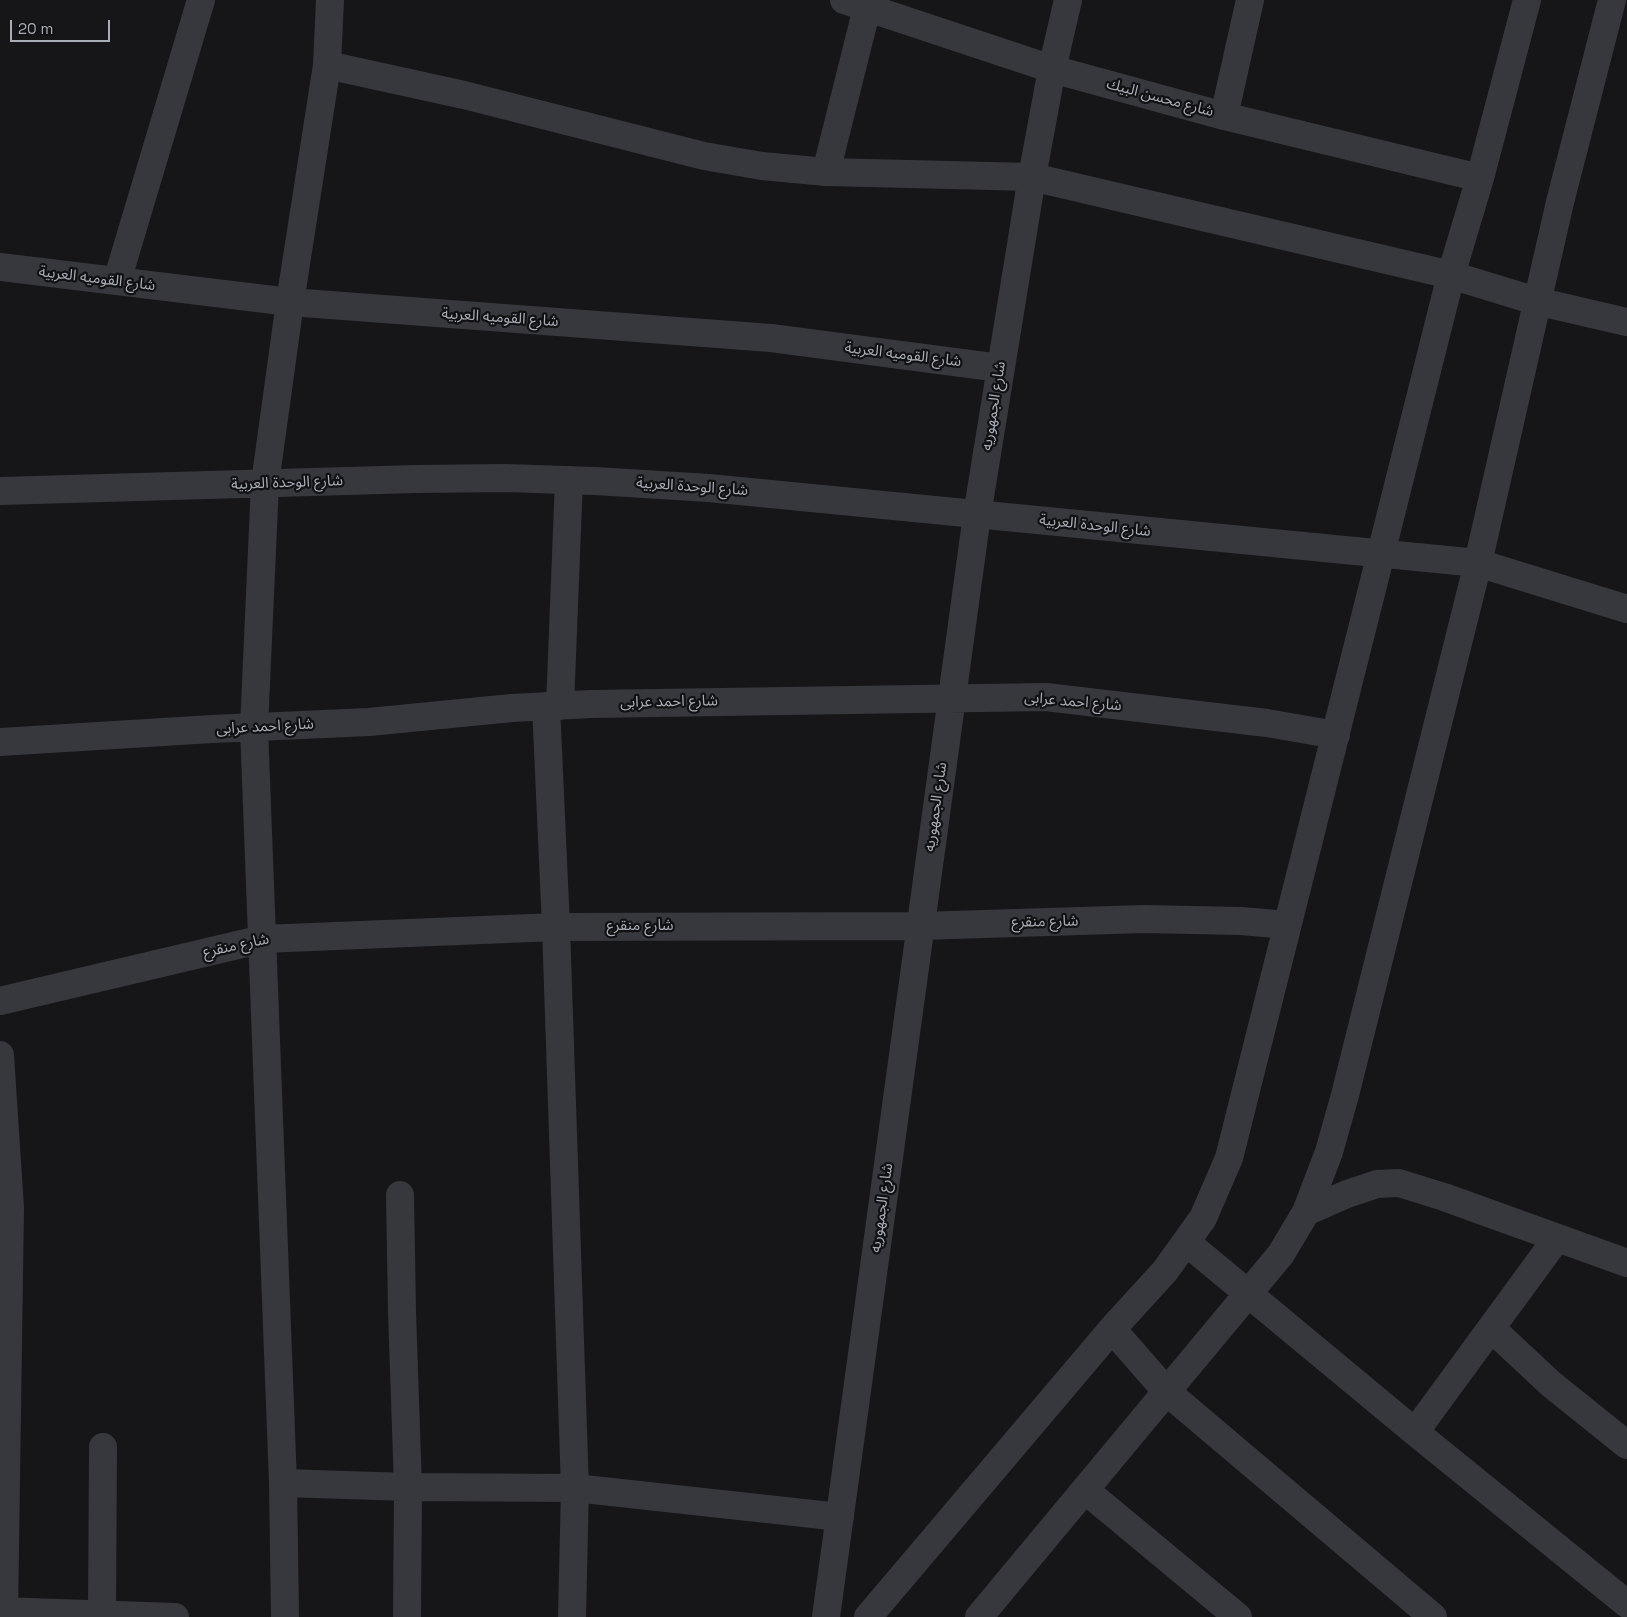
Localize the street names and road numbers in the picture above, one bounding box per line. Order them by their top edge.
street label: شارع محسن البيك [1104,75,1216,121]
street label: شارع القوميه العربية [38,263,156,295]
street label: شارع القوميه العربية [441,305,559,331]
street label: شارع القوميه العربية [844,339,962,371]
street label: شارع الجمهوريه [978,360,1010,452]
street label: شارع الوحدة العربية [231,472,343,494]
street label: شارع الوحدة العربية [635,474,749,500]
street label: شارع الوحدة العربية [1038,511,1152,541]
street label: شارع احمد عرابى [1024,689,1122,715]
street label: شارع احمد عرابى [620,692,718,712]
street label: شارع احمد عرابى [216,715,314,739]
street label: شارع الجمهوريه [921,761,951,853]
street label: شارع منقرع [1011,912,1079,932]
street label: شارع منقرع [606,917,674,935]
street label: شارع منقرع [201,930,271,962]
street label: شارع الجمهوريه [867,1162,897,1254]

